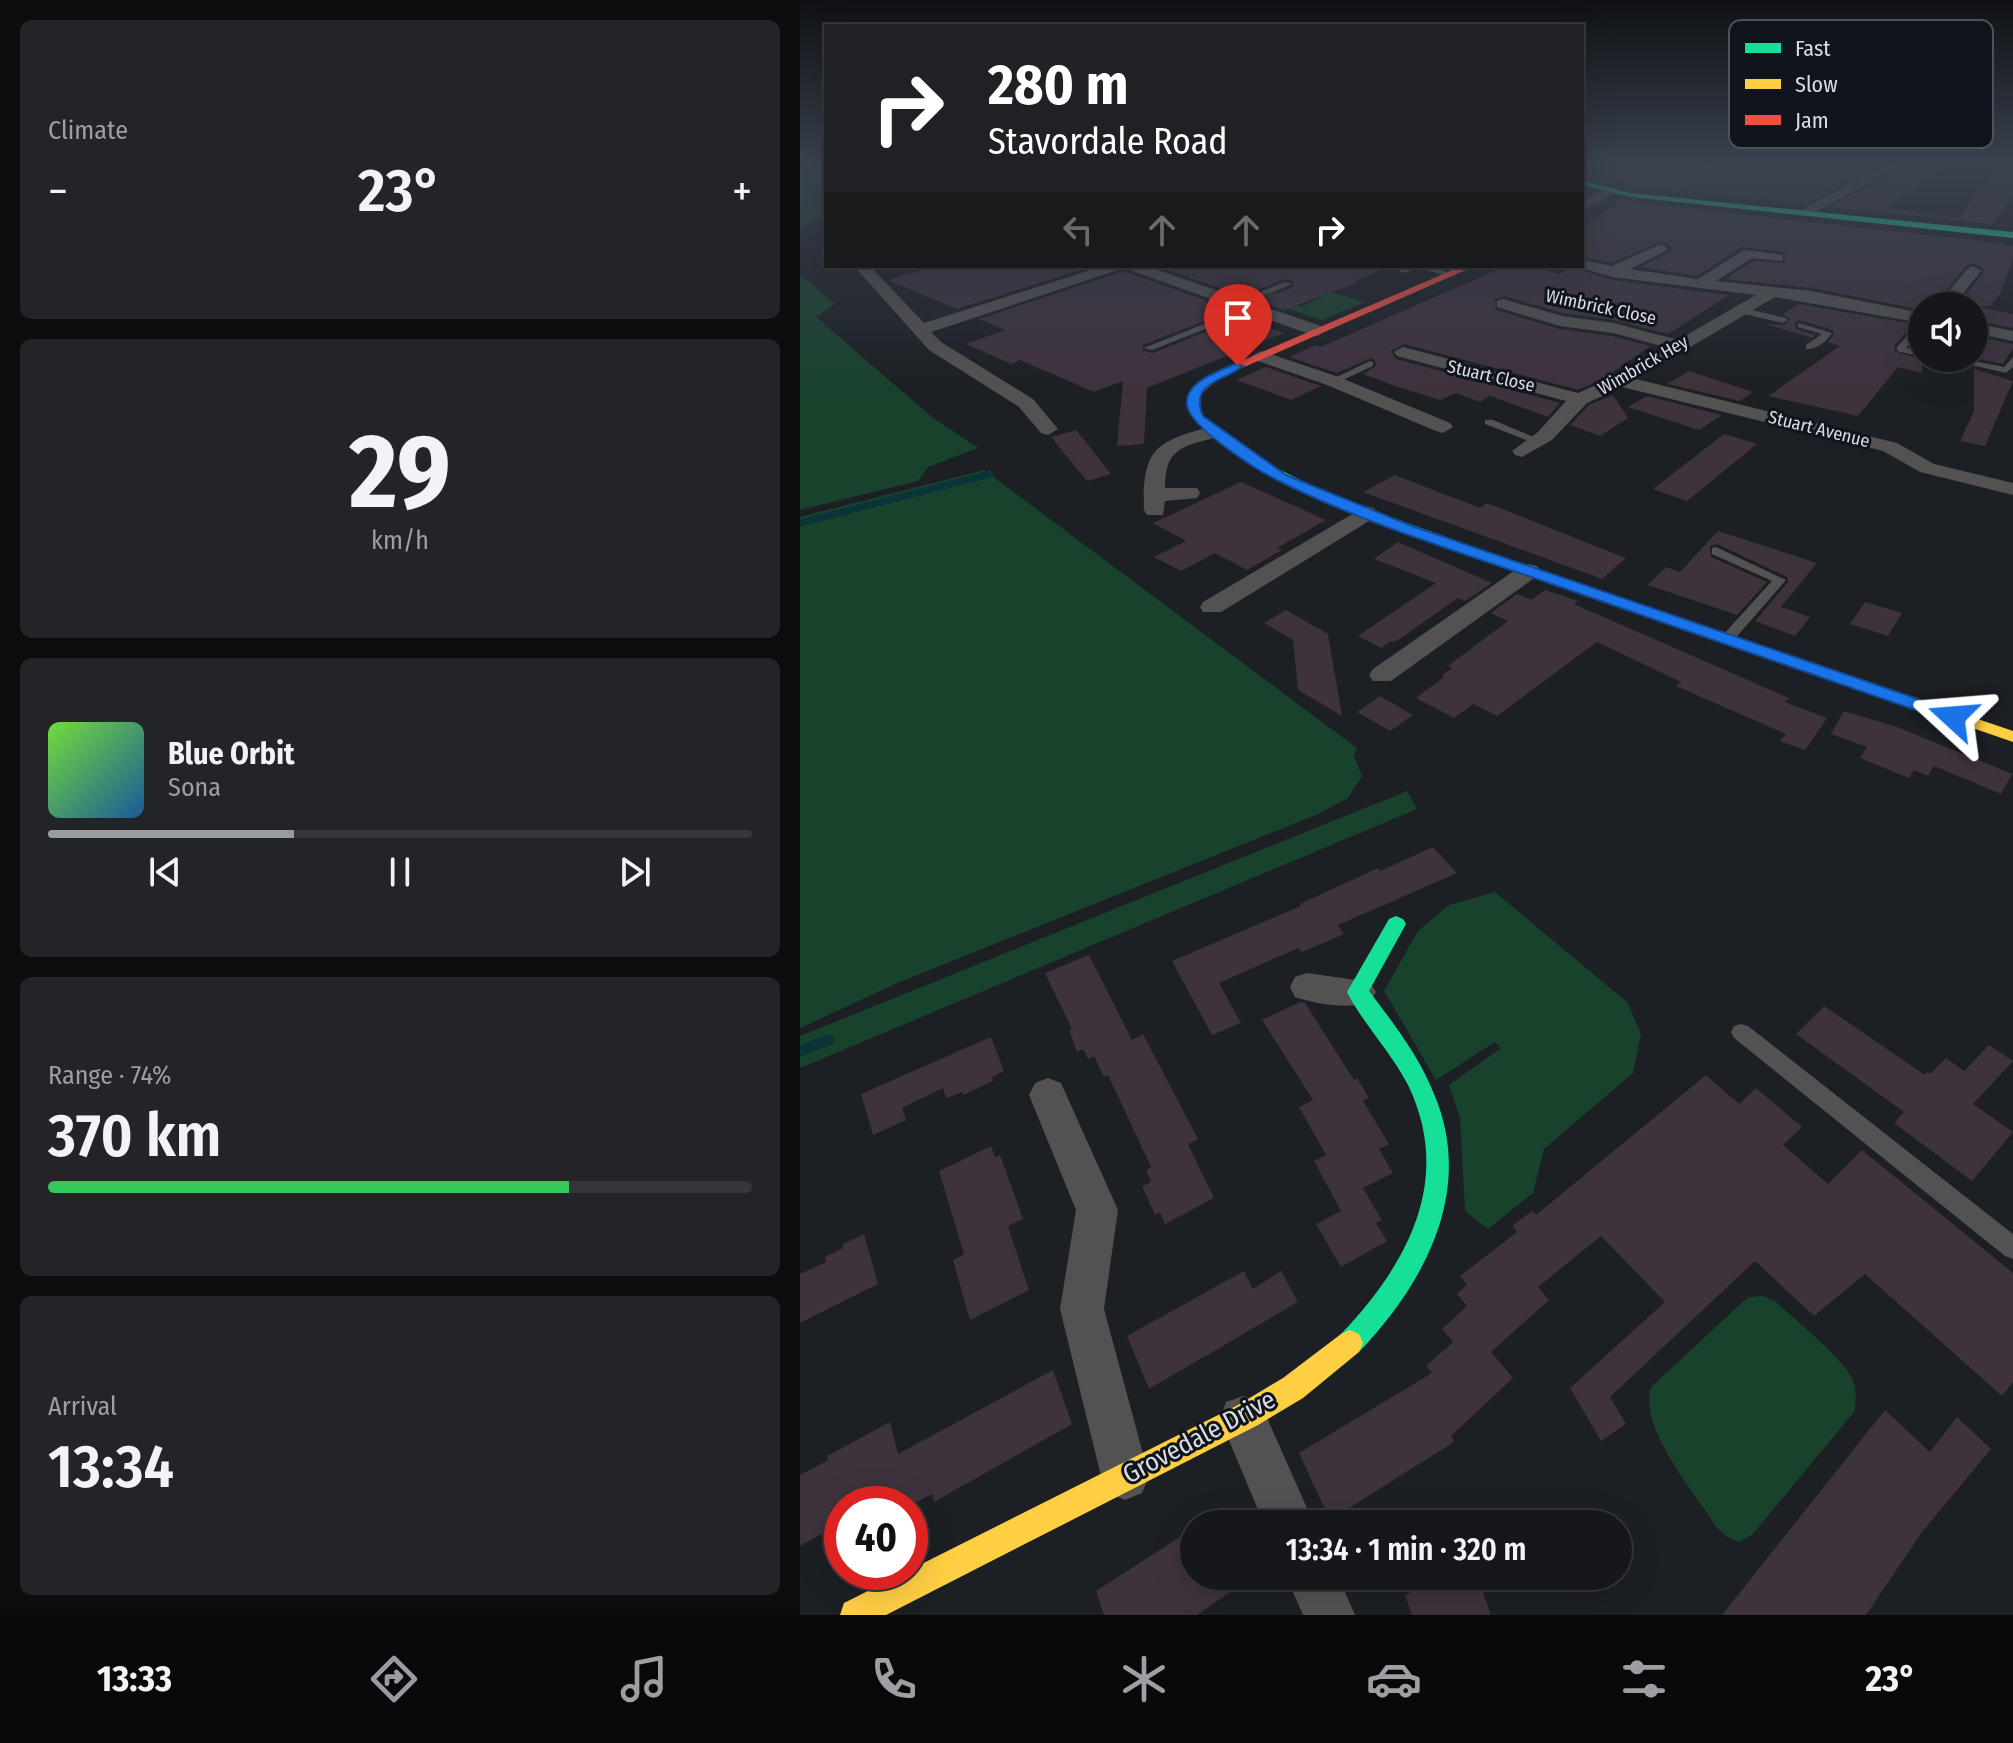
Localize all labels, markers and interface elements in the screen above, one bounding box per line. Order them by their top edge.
legend [1729,20,1993,148]
text: Fast [1795,35,1831,62]
text: 280 m [988,52,1128,119]
icon: right [856,56,960,160]
text: Slow [1795,71,1838,98]
text: Jam [1795,107,1829,134]
text: Climate [48,115,128,146]
text: Stavordale Road [988,120,1228,164]
text: 23° [358,155,442,227]
text: − [48,165,68,218]
text: + [732,165,752,218]
icon: left [1056,208,1100,252]
icon: ahead [1140,208,1184,252]
icon: ahead [1224,208,1268,252]
icon: right [1308,208,1352,252]
pin [1204,284,1272,366]
street label: Wimbrick Close [1544,285,1658,329]
map controls [1908,292,1988,372]
button: sound [1908,292,1988,372]
icon: arrive [1216,296,1260,340]
street label: Wimbrick Hey [1594,330,1692,400]
street label: Stuart Close [1445,355,1537,397]
street label: Stuart Avenue [1766,406,1872,452]
text: 29 [349,410,451,535]
text: km/h [371,525,429,556]
position arrow [1911,675,1995,759]
text: Blue Orbit [168,736,294,772]
text: Sona [168,772,221,803]
icon: previous [143,850,187,894]
icon: pause [378,850,422,894]
icon: next [613,850,657,894]
text: Range · 74% [48,1060,171,1091]
text: 370 km [48,1100,221,1172]
street label: Grovedale Drive [1117,1384,1281,1490]
text: Arrival [48,1391,117,1422]
text: 13:34 [48,1431,174,1503]
speed limit sign: 40 [824,1486,928,1590]
text: 13:34 · 1 min · 320 m [1286,1532,1526,1568]
icon: directions [366,1651,422,1707]
icon: music [616,1651,672,1707]
icon: phone [866,1651,922,1707]
icon: climate [1116,1651,1172,1707]
icon: car [1366,1651,1422,1707]
icon: filters [1616,1651,1672,1707]
text: 13:33 [97,1657,172,1701]
text: 23° [1865,1657,1916,1701]

